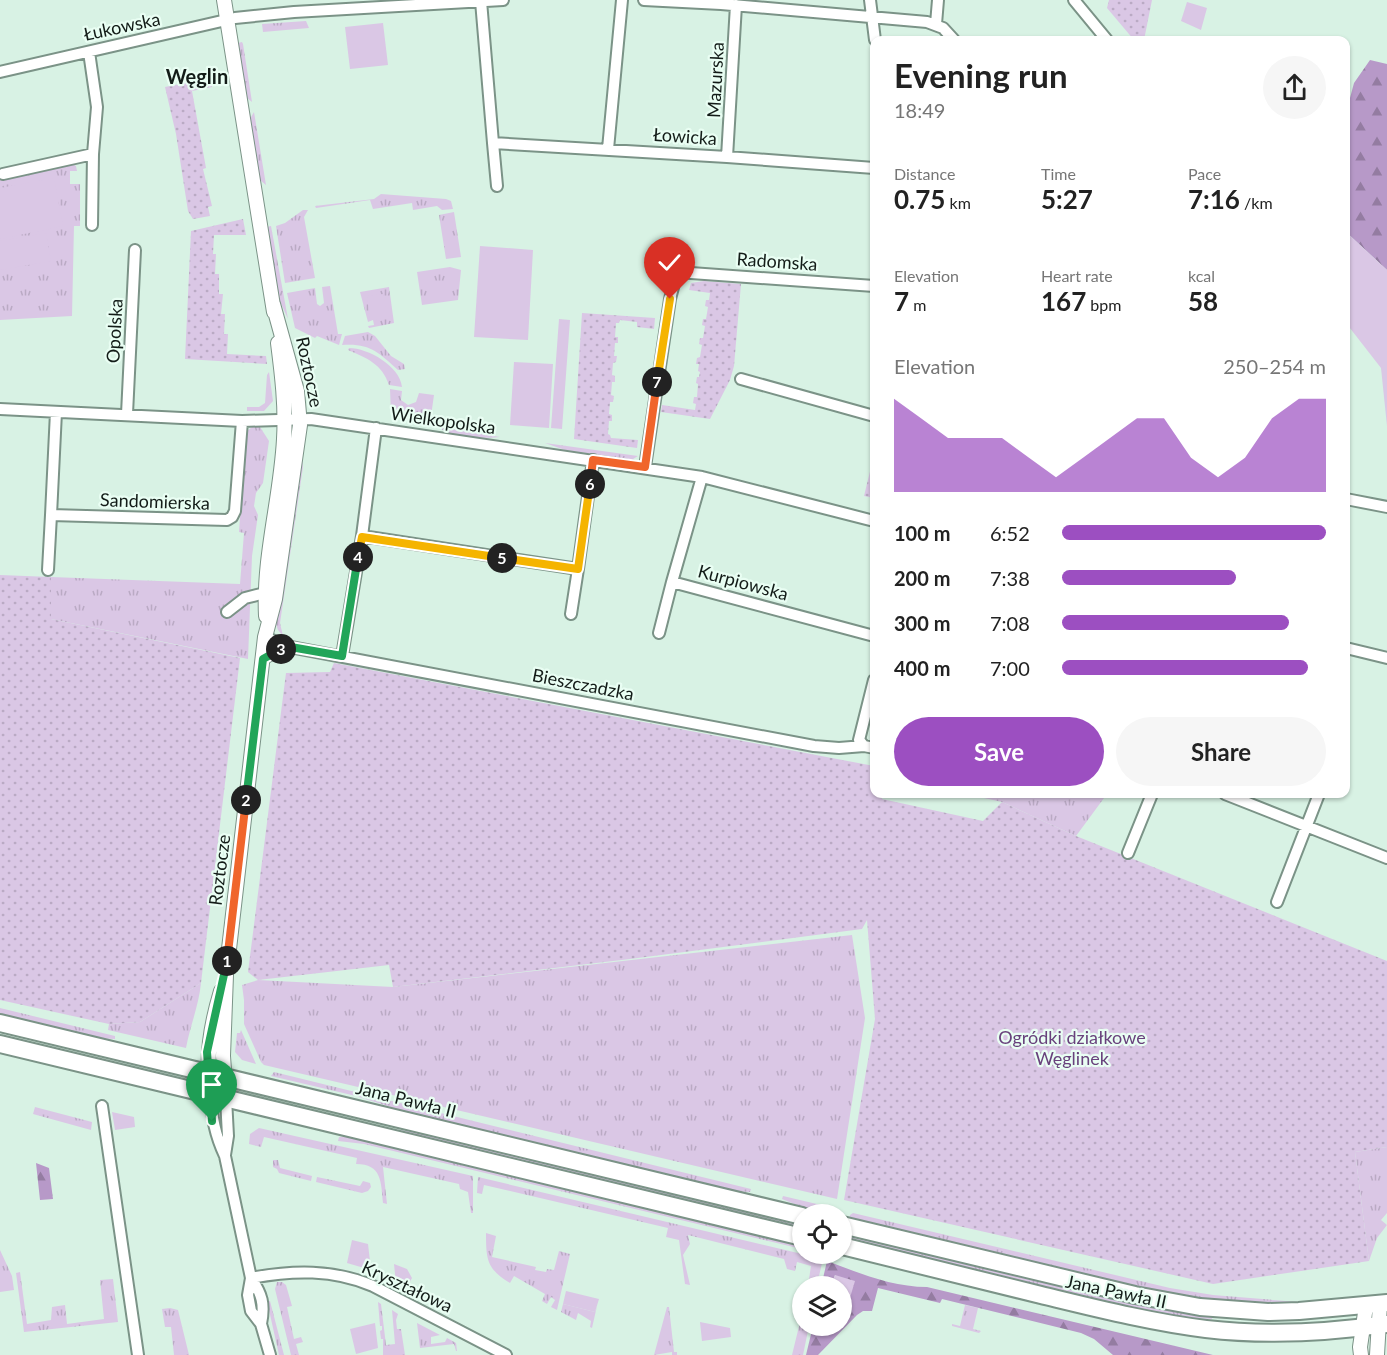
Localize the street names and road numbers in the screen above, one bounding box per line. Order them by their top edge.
street label: Łukowska [82,7,162,45]
street label: Mazurska [702,41,728,118]
street label: Łowicka [652,123,718,149]
street label: Radomska [736,247,818,275]
street label: Opolska [101,298,127,364]
street label: Roztocze [292,335,328,409]
street label: Wielkopolska [389,402,497,438]
street label: Sandomierska [100,488,210,514]
street label: Kurpiowska [696,559,791,605]
street label: Bieszczadzka [531,663,636,705]
street label: Roztocze [204,833,234,907]
street label: Jana Pawła II [354,1076,459,1122]
street label: Kryształowa [359,1256,456,1317]
street label: Jana Pawła II [1064,1270,1169,1312]

